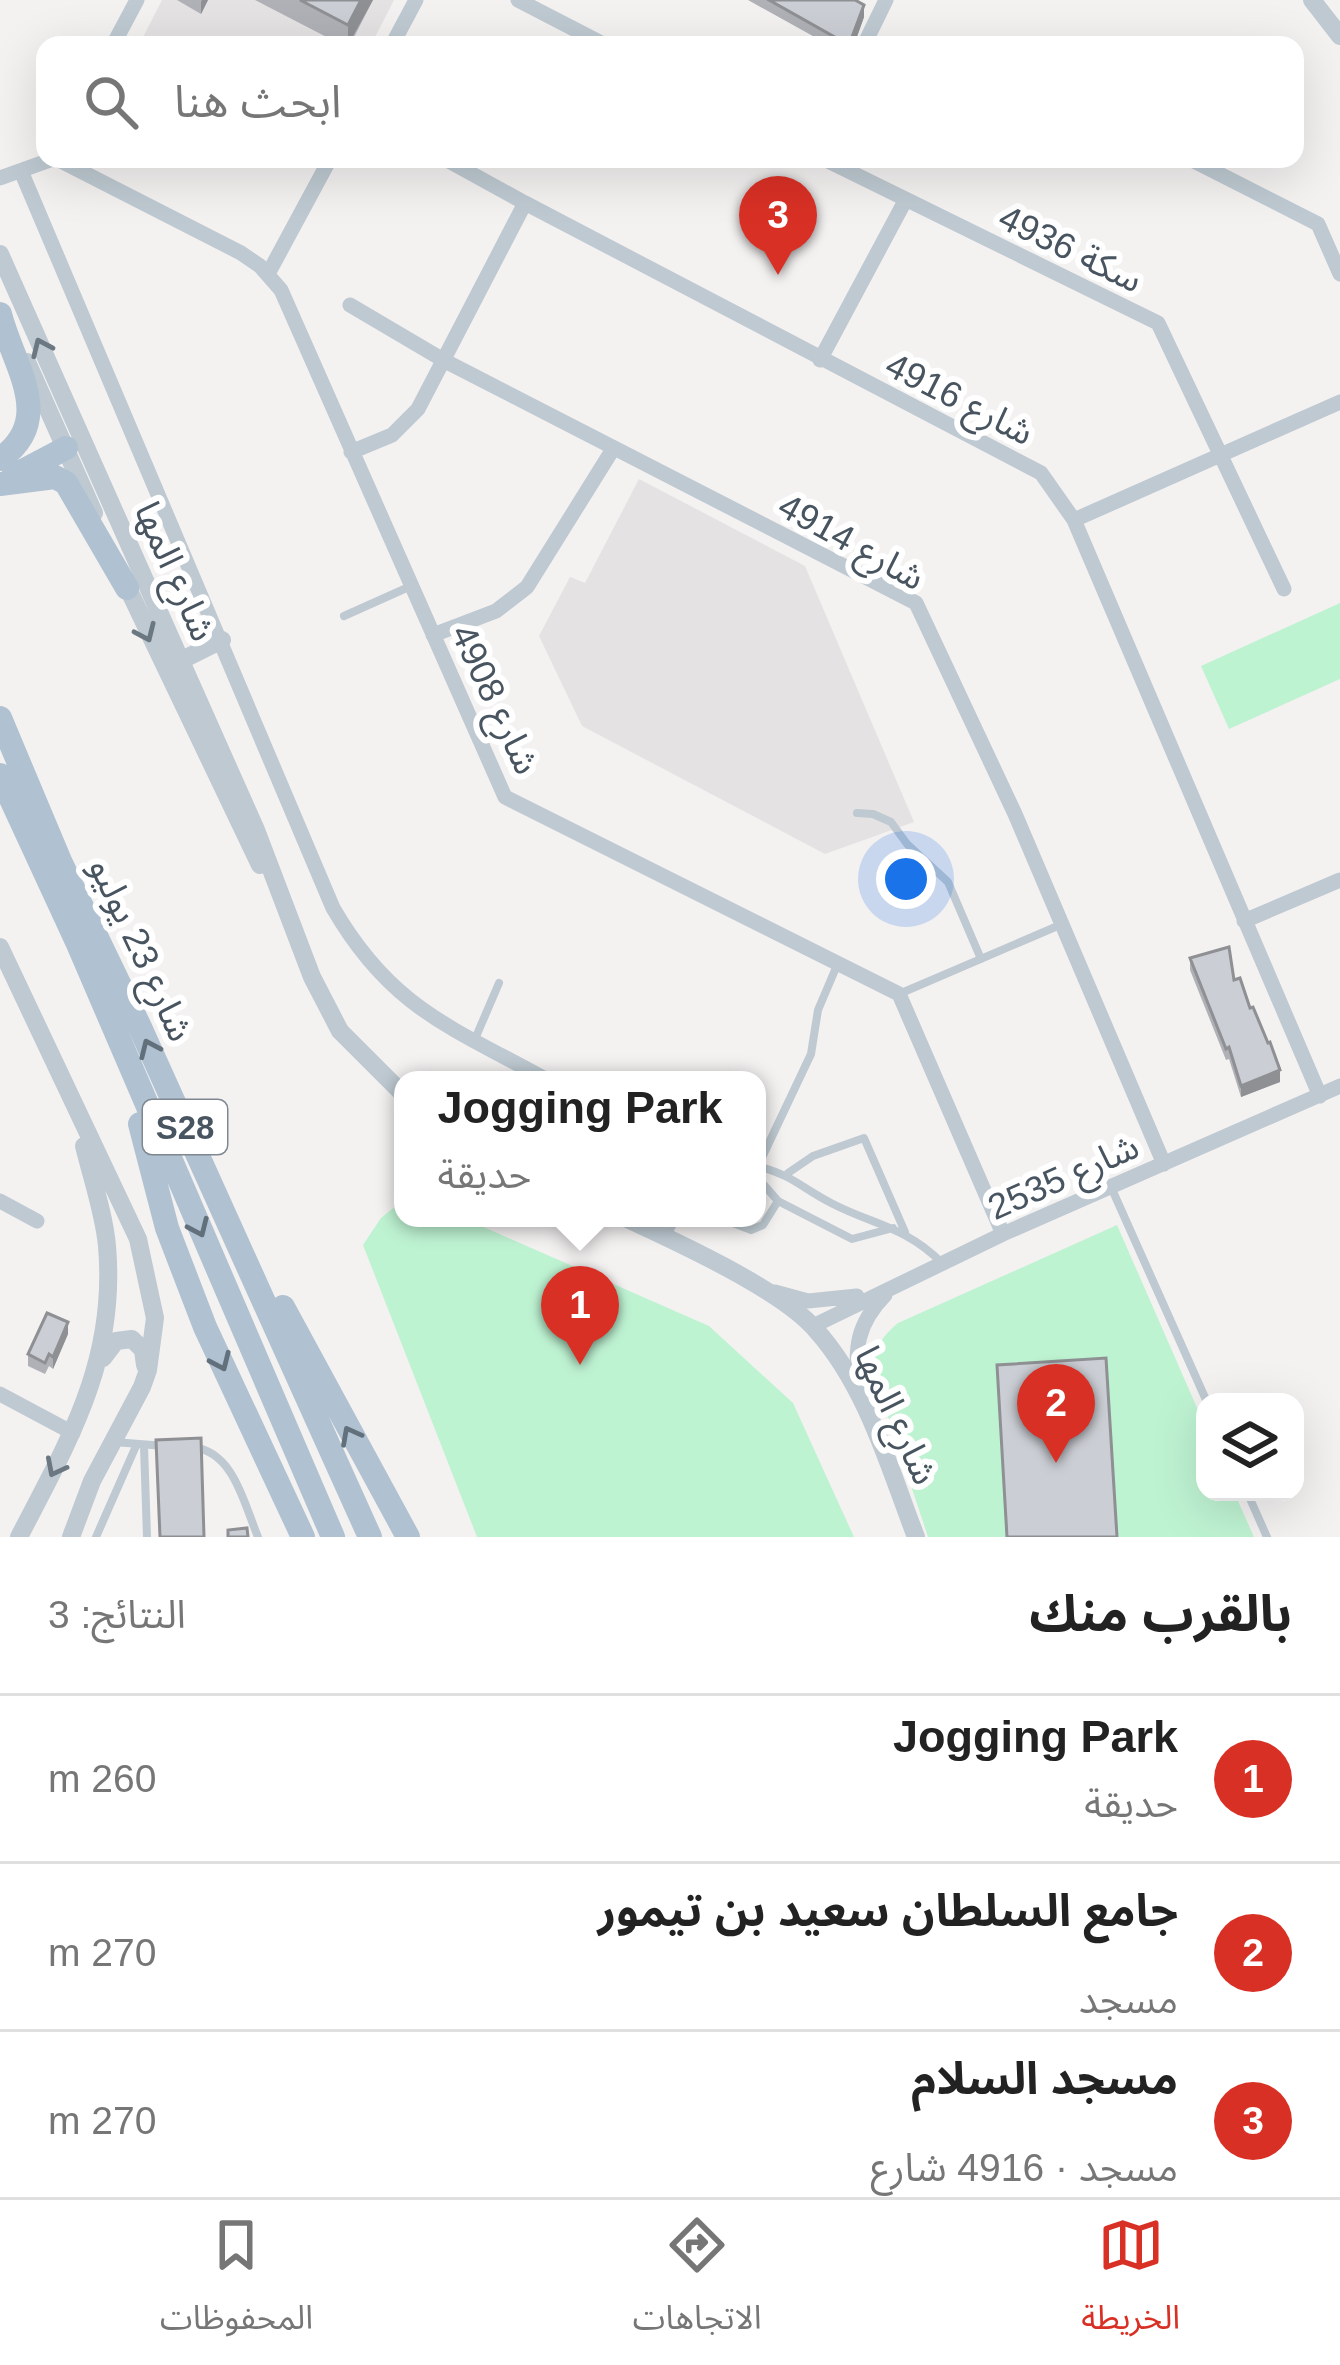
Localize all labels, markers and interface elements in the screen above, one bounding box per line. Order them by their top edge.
search box [36,36,1304,168]
icon: search [78,69,144,135]
text: ابحث هنا [174,76,342,127]
pin: 3 [739,176,817,275]
street label: سكة 4936 [993,196,1149,301]
one-way arrow [31,338,55,360]
street label: 4916 شارع [876,344,1040,458]
street label: 4914 شارع [769,485,932,603]
street label: شارع المها [121,495,224,649]
street label: 4908 شارع [438,618,548,783]
one-way arrow [132,620,156,642]
your location [876,849,936,909]
street label: شارع 23 يوليو [76,851,202,1050]
one-way arrow [140,1038,164,1060]
popup [394,1071,766,1227]
text: Jogging Park [437,1082,723,1133]
road number: S28 [143,1100,227,1154]
street label: 2535 شارع [982,1125,1147,1233]
text: حديقة [437,1153,531,1196]
one-way arrow [185,1216,209,1237]
pin: 1 [541,1266,619,1365]
street label: شارع المها [841,1340,946,1493]
one-way arrow [206,1350,230,1372]
pin: 2 [1017,1364,1095,1463]
map controls [1196,1393,1304,1501]
button: layers [1196,1393,1304,1501]
one-way arrow [342,1426,365,1448]
one-way arrow [46,1455,69,1476]
text: بالقرب منك [1029,1585,1292,1642]
text: النتائج: 3 [48,1593,186,1636]
text: Jogging Park [893,1711,1178,1762]
text: 260 m [48,1757,156,1800]
text: 1 [1242,1757,1264,1800]
text: حديقة [1084,1782,1178,1825]
text: جامع السلطان سعيد بن تيمور [598,1885,1178,1936]
text: 270 m [48,1931,156,1974]
text: 2 [1242,1931,1264,1974]
text: مسجد [1079,1978,1178,2021]
text: مسجد السلام [912,2053,1178,2104]
text: 270 m [48,2099,156,2142]
text: 3 [1242,2099,1264,2142]
text: مسجد · 4916 شارع [871,2146,1178,2189]
tab: المحفوظات [160,2212,313,2353]
tab: الاتجاهات [633,2212,762,2353]
tab: الخريطة [1081,2212,1180,2353]

